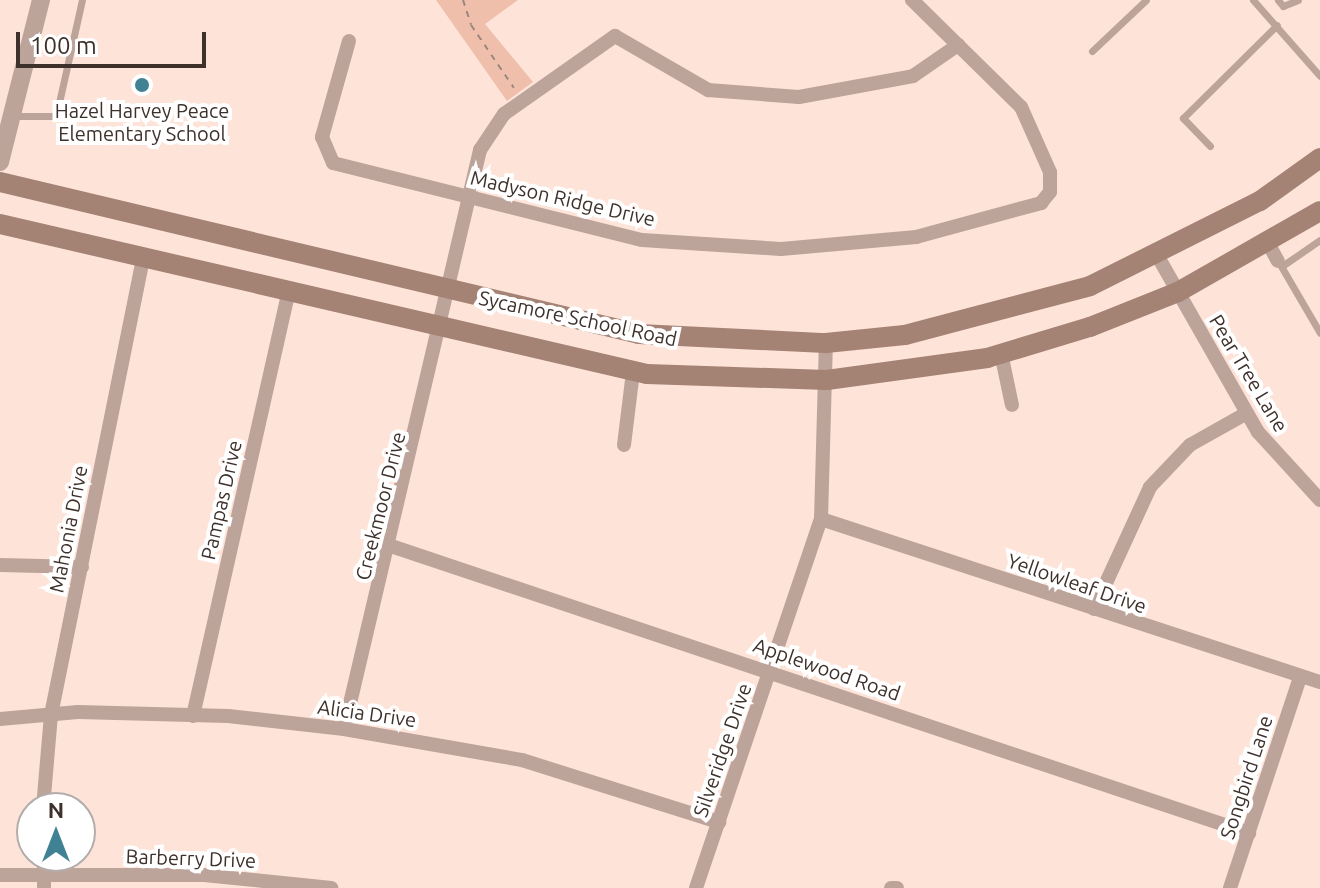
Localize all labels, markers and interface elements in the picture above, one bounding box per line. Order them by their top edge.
scale bar [20,16,210,66]
text: 100 m [30,32,97,59]
marker: Hazel Harvey Peace Elementary School [133,76,151,94]
place label: Hazel Harvey Peace Elementary School [55,98,229,145]
street label: Madyson Ridge Drive [468,165,658,231]
street label: Sycamore School Road [477,285,679,351]
street label: Pear Tree Lane [1205,310,1293,436]
street label: Creekmoor Drive [350,429,410,583]
street label: Pampas Drive [196,438,246,562]
street label: Mahonia Drive [44,463,92,595]
street label: Yellowleaf Drive [1004,548,1150,618]
street label: Applewood Road [750,633,904,705]
street label: Silveridge Drive [688,680,756,820]
street label: Alicia Drive [316,694,418,732]
street label: Songbird Lane [1215,712,1277,842]
north arrow [16,792,96,872]
text: N [48,797,64,822]
street label: Barberry Drive [125,844,257,872]

